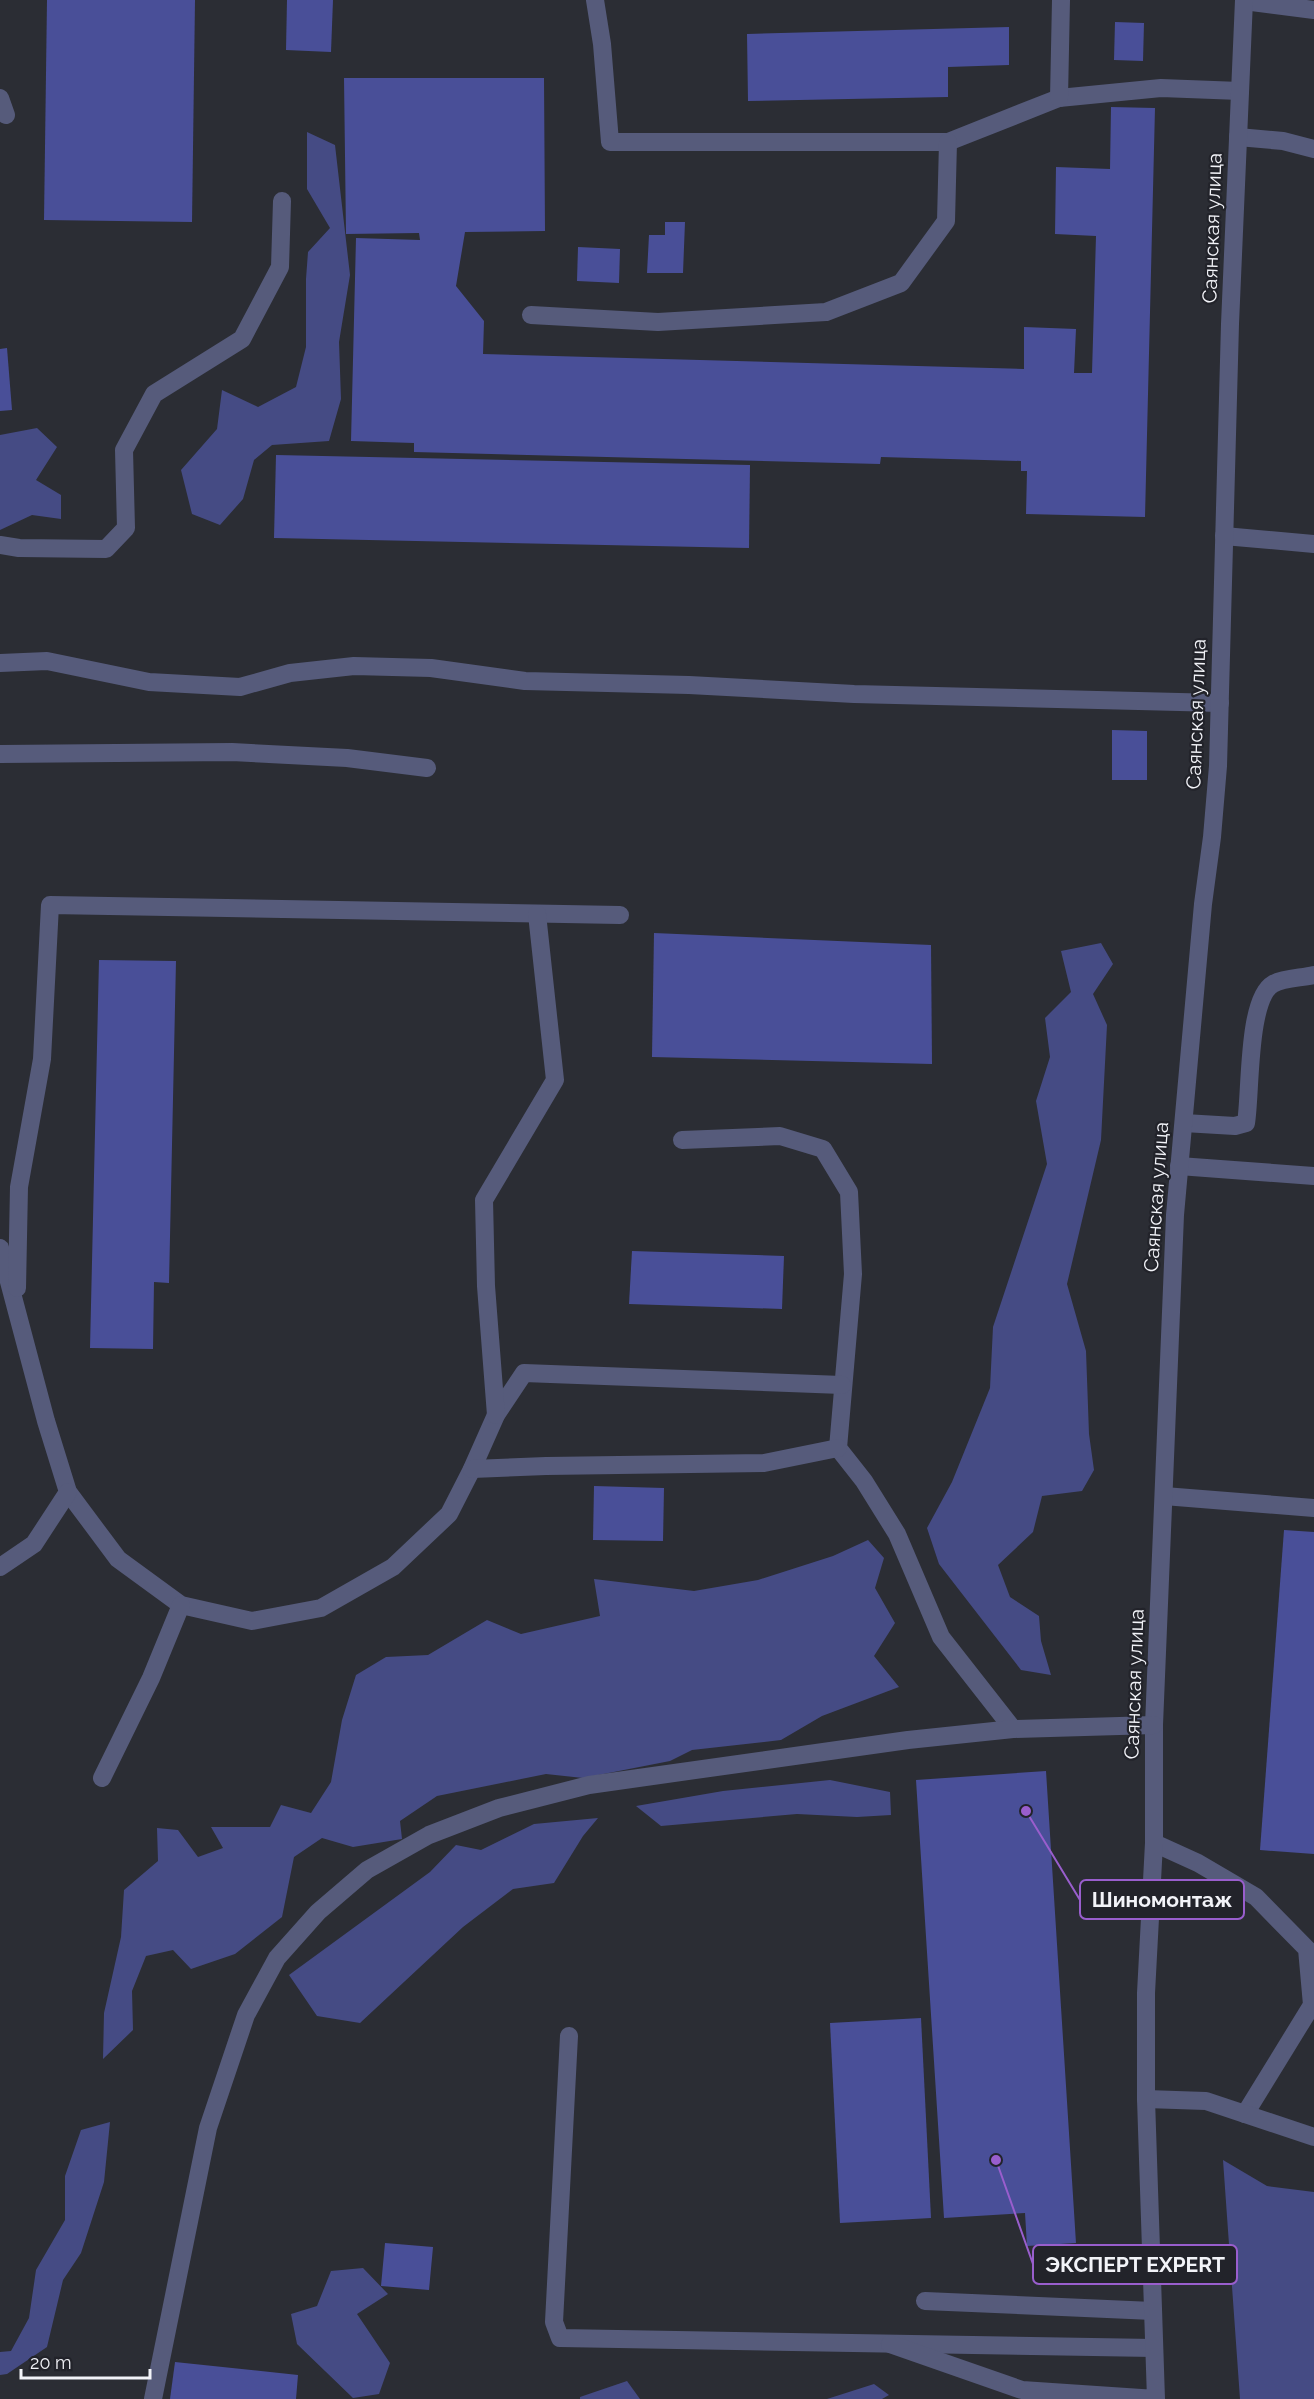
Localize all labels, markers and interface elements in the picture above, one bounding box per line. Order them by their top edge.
street label: Саянская улица [1197,152,1227,304]
street label: Саянская улица [1181,638,1211,790]
street label: Саянская улица [1139,1121,1173,1273]
street label: Саянская улица [1119,1608,1149,1760]
callout: Шиномонтаж [1080,1880,1244,1919]
text: Шиномонтаж [1092,1887,1232,1912]
callout: ЭКСПЕРТ EXPERT [1033,2245,1237,2284]
text: ЭКСПЕРТ EXPERT [1045,2252,1225,2277]
scale bar [21,2342,150,2380]
text: 20 m [30,2352,72,2373]

